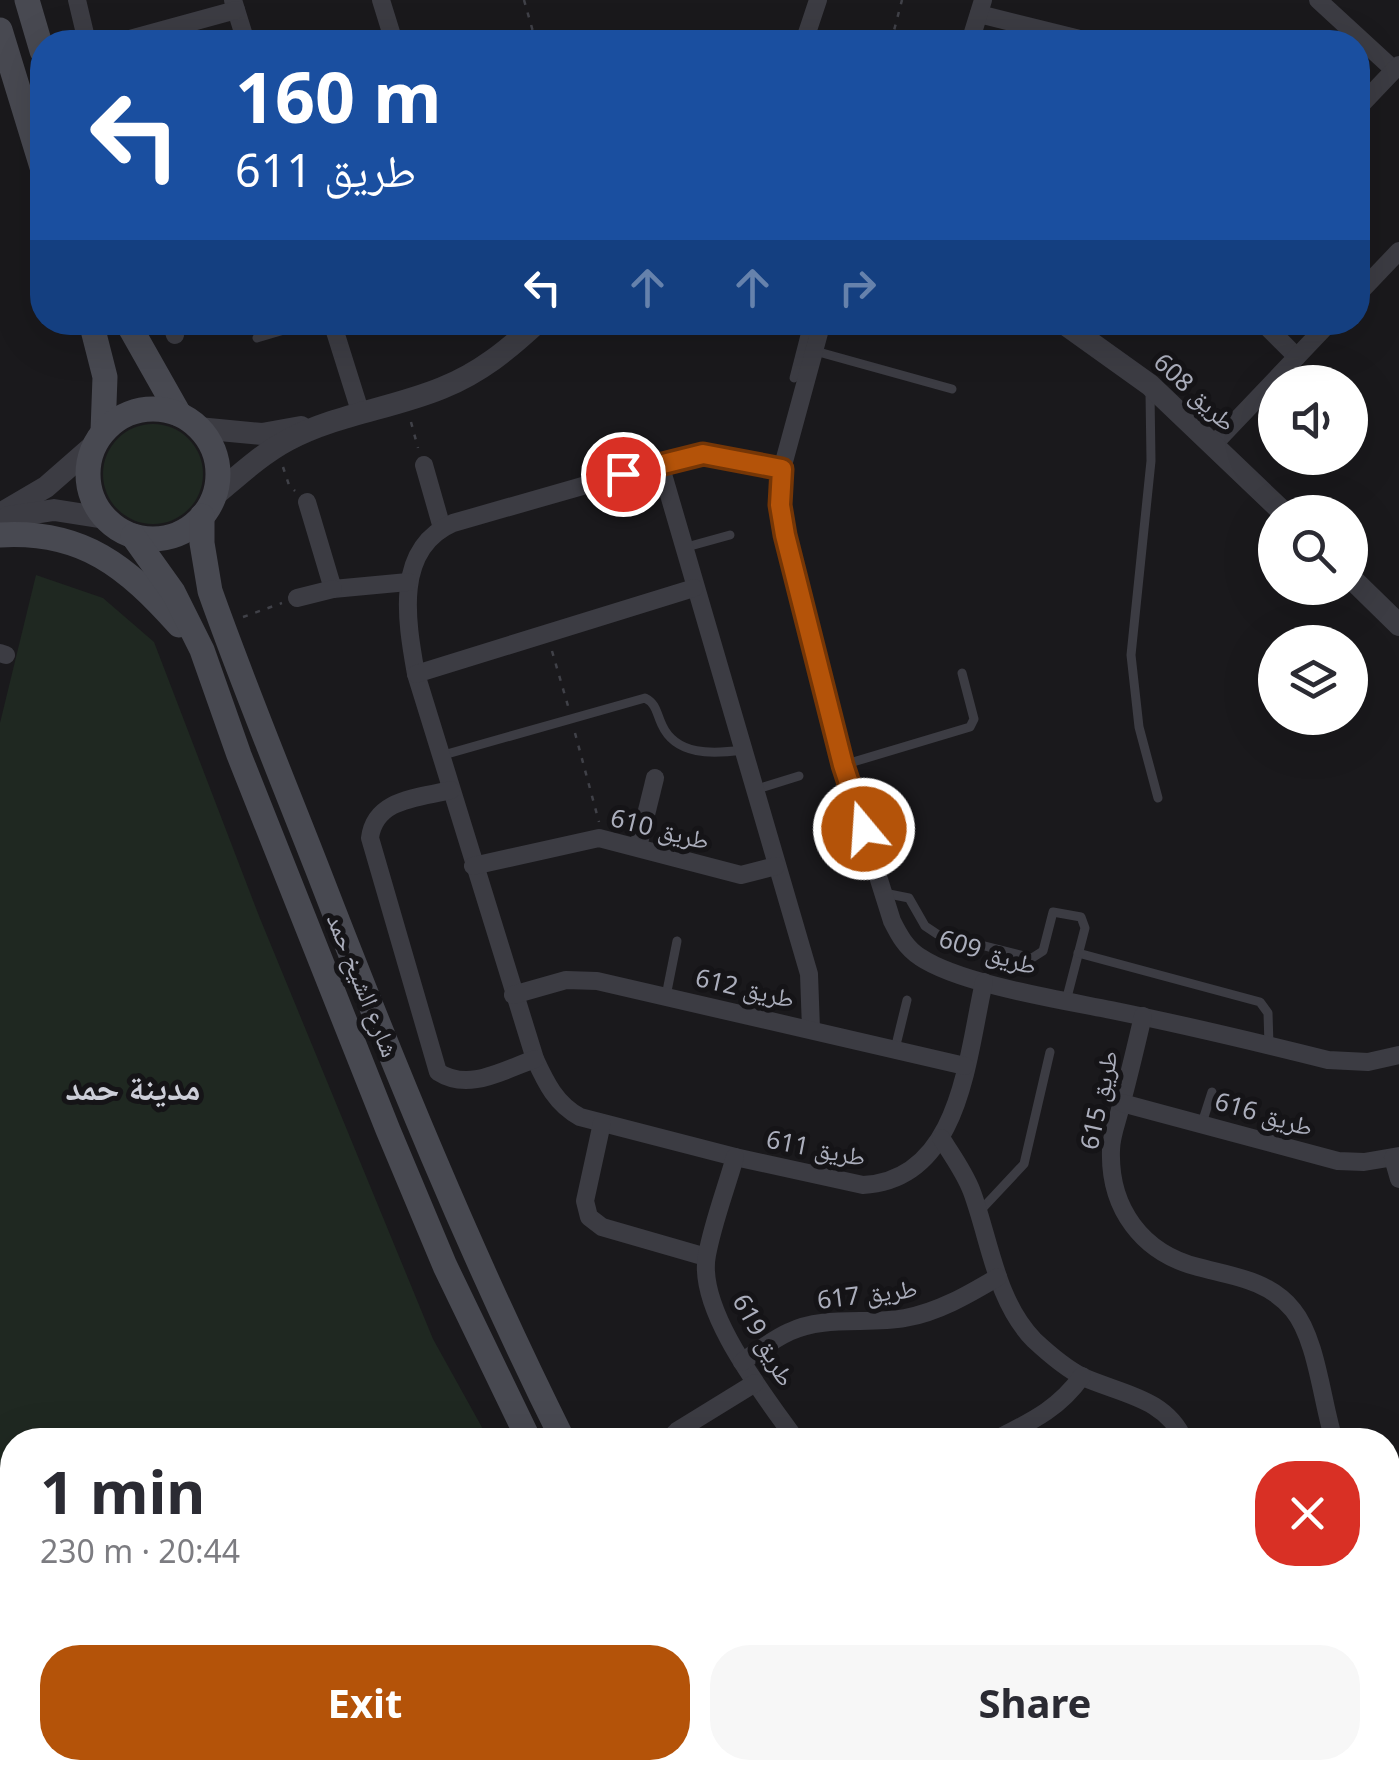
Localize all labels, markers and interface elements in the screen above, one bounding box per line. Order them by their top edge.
text: 160 m [235,48,442,144]
icon: left [70,70,200,200]
text: طريق 611 [235,139,416,200]
icon: left [515,260,570,315]
icon: ahead [620,260,675,315]
icon: ahead [725,260,780,315]
icon: right [830,260,885,315]
street label: طريق 608 [1147,345,1244,438]
map controls [1258,365,1368,735]
button: sound [1258,365,1368,475]
pin [581,432,666,517]
icon: arrive [596,447,651,502]
button: search [1258,495,1368,605]
button: layers [1258,625,1368,735]
position arrow [812,777,916,881]
street label: طريق 610 [607,799,713,857]
street label: شارع الشيخ حمد [320,908,408,1061]
street label: طريق 609 [935,920,1041,982]
street label: طريق 612 [692,959,798,1015]
street label: طريق 615 [1071,1047,1125,1153]
district label: مدينة حمد [65,1063,201,1110]
street label: طريق 616 [1211,1083,1317,1143]
street label: طريق 611 [764,1121,869,1173]
street label: طريق 617 [815,1270,919,1316]
street label: طريق 619 [726,1287,804,1392]
text: 1 min [40,1450,205,1532]
button: close [1255,1461,1360,1566]
text: 230 m · 20:44 [40,1529,240,1572]
button: Exit [40,1645,690,1760]
button: Share [710,1645,1360,1760]

